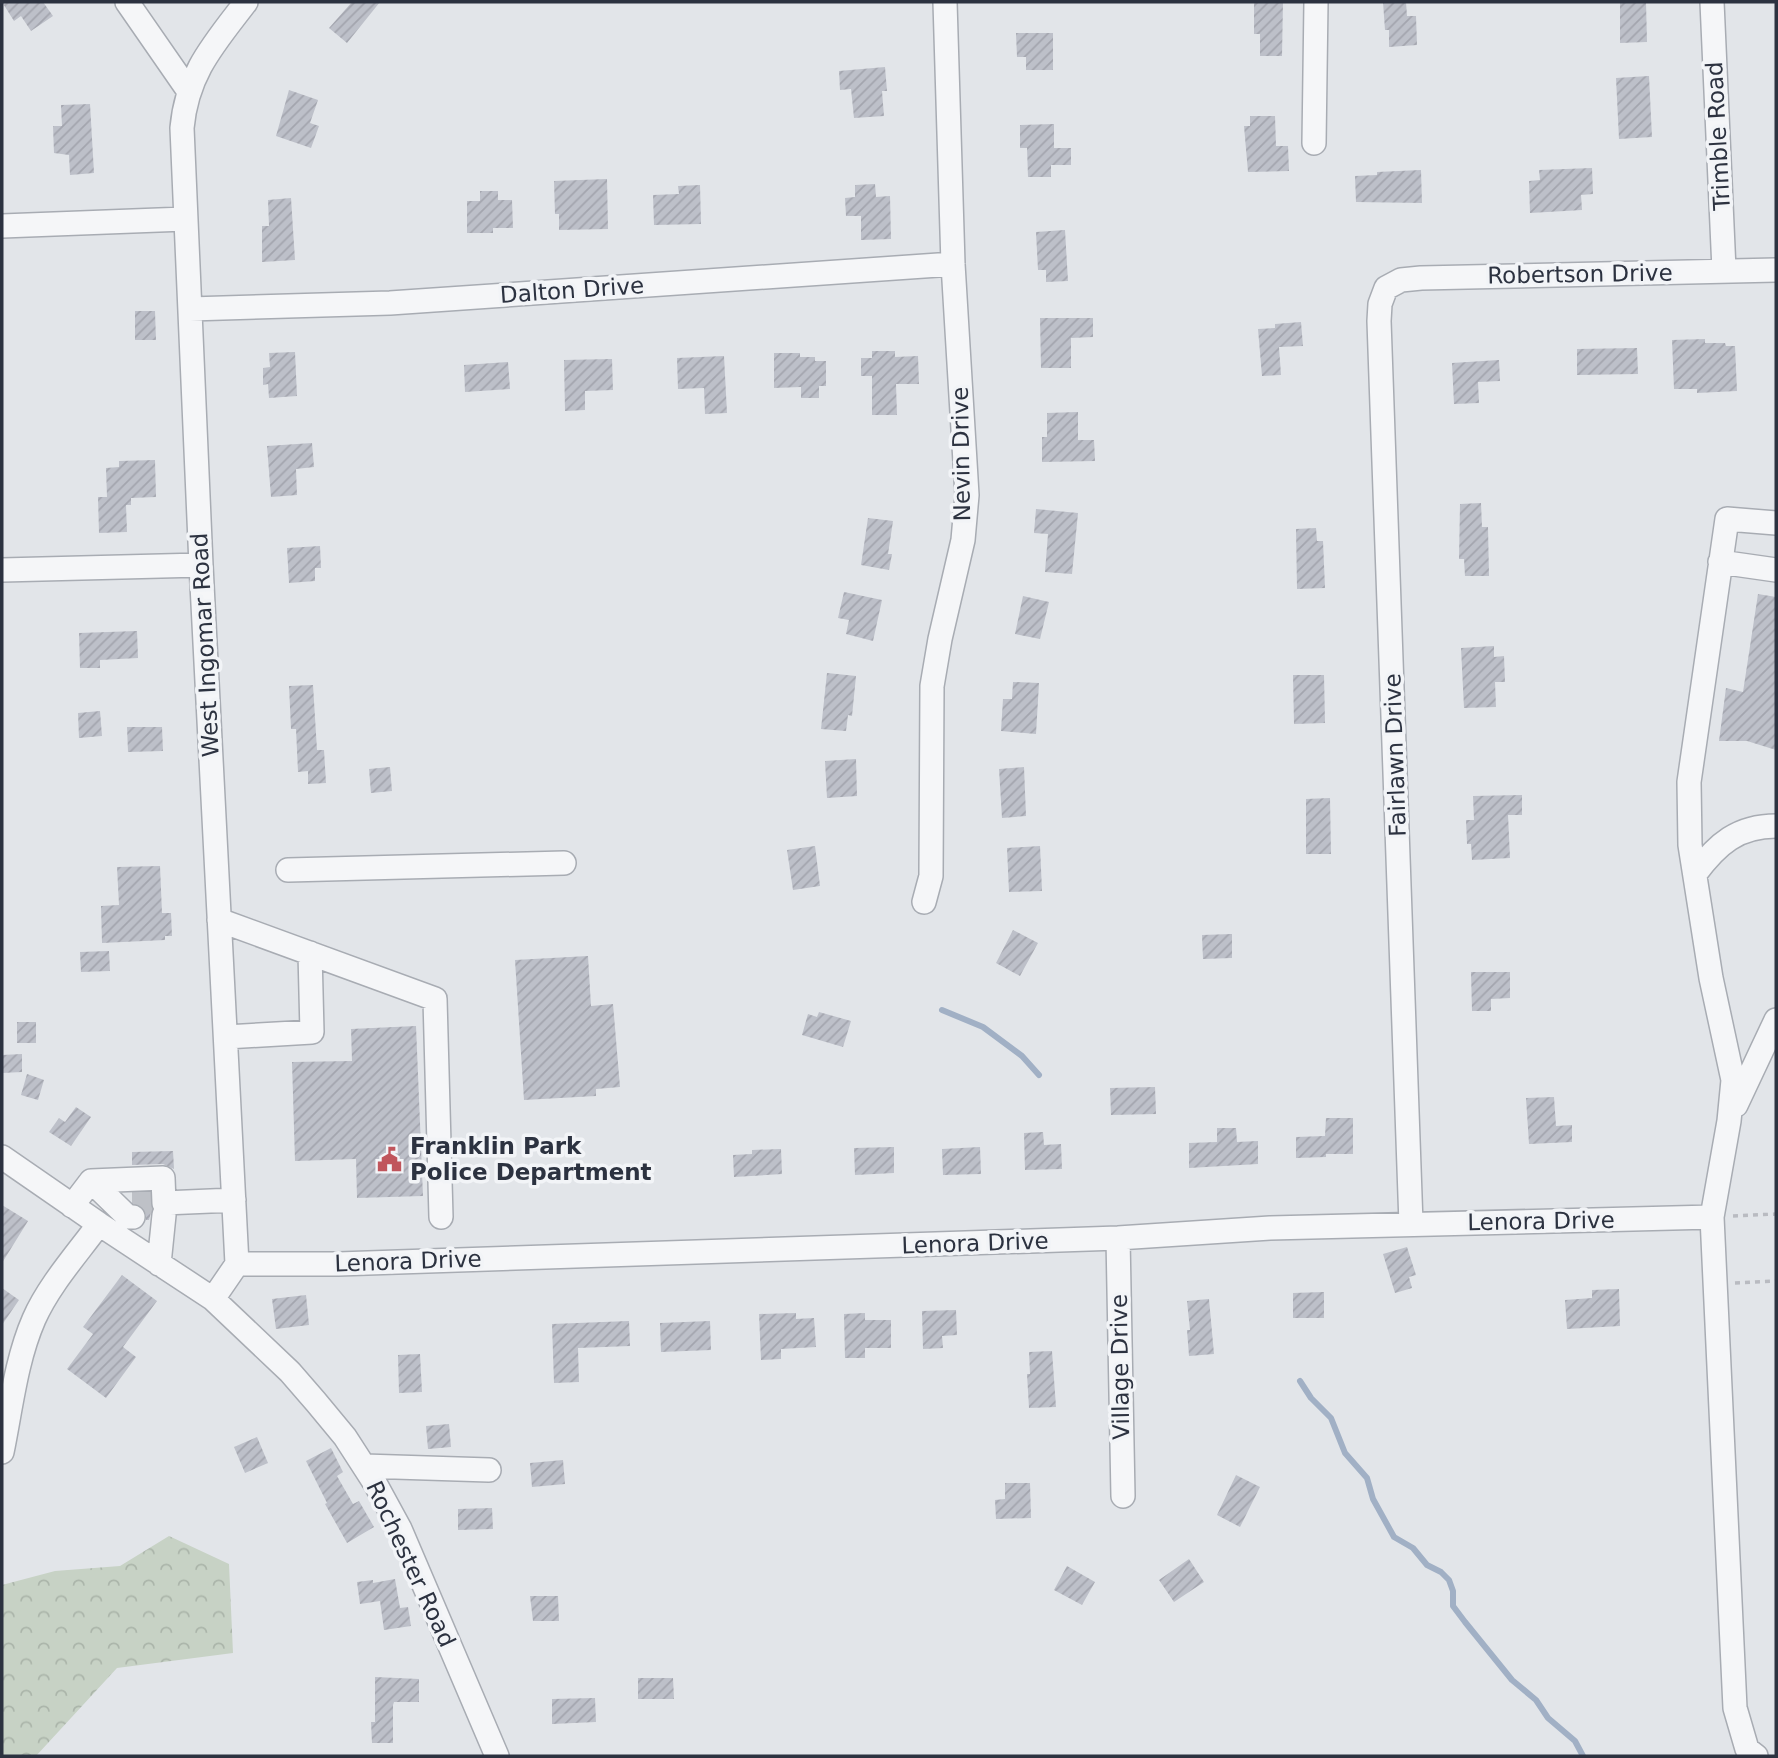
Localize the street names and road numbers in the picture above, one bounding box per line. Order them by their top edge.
street label: Trimble Road [1701,61,1735,212]
street label: Robertson Drive [1487,259,1673,289]
street label: Dalton Drive [499,272,645,308]
street label: Nevin Drive [947,386,975,522]
street label: West Ingomar Road [186,532,224,758]
street label: Fairlawn Drive [1379,673,1411,837]
street label: Lenora Drive [1467,1207,1615,1235]
street label: Lenora Drive [901,1227,1049,1259]
street label: Lenora Drive [334,1245,482,1277]
street label: Village Drive [1106,1294,1134,1440]
street label: Rochester Road [361,1477,461,1651]

